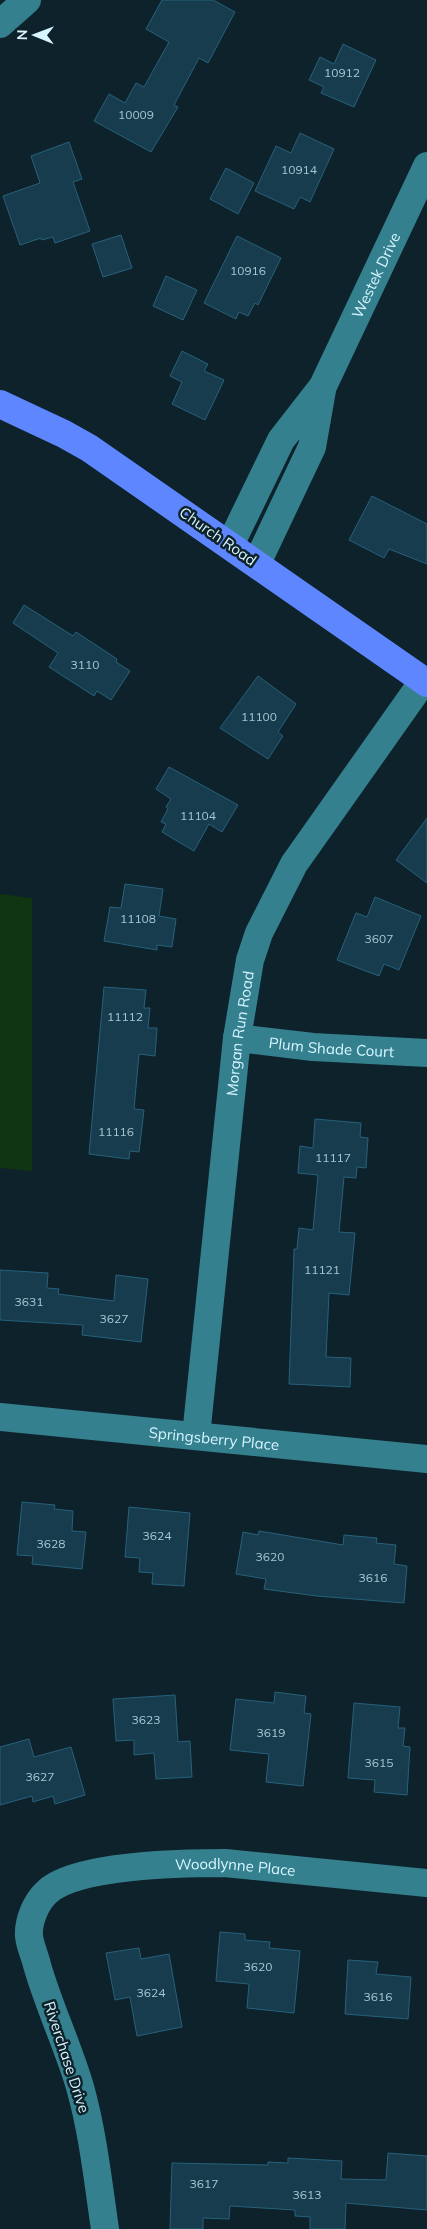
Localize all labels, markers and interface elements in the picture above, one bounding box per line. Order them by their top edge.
north arrow [10,10,60,60]
text: N [13,29,31,40]
house number: 10912 [324,65,360,80]
house number: 10009 [118,107,154,122]
house number: 10914 [281,162,317,177]
street label: Westek Drive [347,229,404,321]
house number: 10916 [230,263,266,278]
street label: Church Road [176,502,260,570]
house number: 3110 [71,657,99,672]
house number: 11100 [241,709,277,724]
house number: 11104 [180,808,216,823]
house number: 11108 [120,911,156,926]
house number: 3607 [365,931,393,946]
street label: Morgan Run Road [222,969,258,1097]
house number: 11112 [107,1009,143,1024]
street label: Plum Shade Court [268,1032,395,1061]
house number: 11116 [98,1124,134,1139]
house number: 11117 [315,1150,351,1165]
house number: 11121 [304,1262,340,1277]
house number: 3631 [15,1294,43,1309]
house number: 3627 [100,1311,128,1326]
street label: Springsberry Place [148,1422,280,1454]
house number: 3624 [143,1528,171,1543]
house number: 3628 [37,1536,65,1551]
house number: 3620 [256,1549,284,1564]
house number: 3616 [359,1570,387,1585]
house number: 3623 [132,1712,160,1727]
house number: 3619 [257,1725,285,1740]
house number: 3615 [365,1755,393,1770]
house number: 3627 [26,1769,54,1784]
street label: Woodlynne Place [175,1853,297,1879]
house number: 3620 [244,1959,272,1974]
house number: 3624 [137,1985,165,2000]
house number: 3616 [364,1989,392,2004]
street label: Riverchase Drive [40,1999,94,2115]
house number: 3617 [190,2176,218,2191]
house number: 3613 [293,2187,321,2202]

